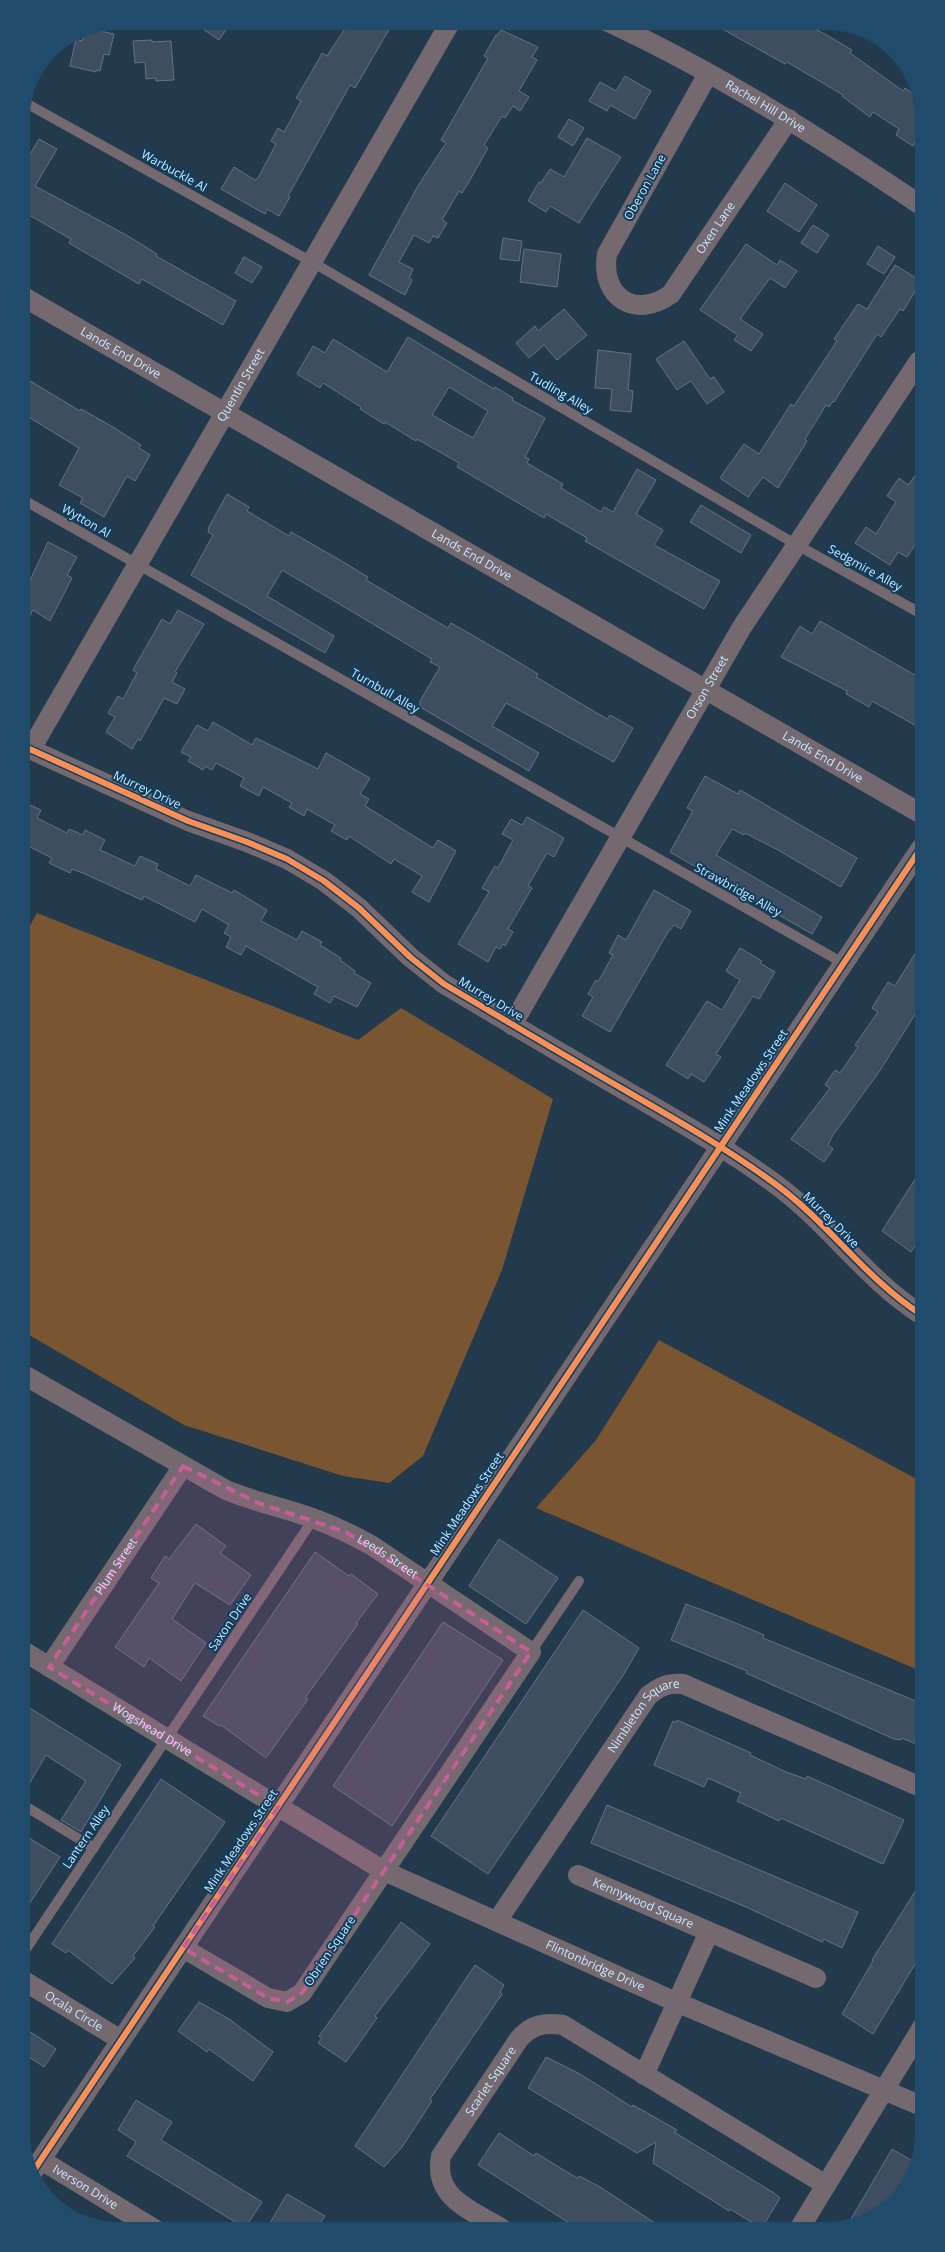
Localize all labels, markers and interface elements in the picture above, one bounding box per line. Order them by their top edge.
street label: Rachel Hill Drive [723,76,809,137]
street label: Warbuckle Al [138,145,210,196]
street label: Oberon Lane [619,150,670,223]
street label: Oxen Lane [691,198,739,257]
street label: Lands End Drive [78,323,165,382]
street label: Quentin Street [213,345,268,425]
street label: Tudling Alley [526,368,597,418]
street label: Wytton Al [59,500,114,541]
street label: Lands End Drive [429,525,516,585]
street label: Sedgmire Alley [825,540,906,595]
street label: Orson Street [682,652,732,722]
street label: Turnbull Alley [348,664,423,718]
street label: Lands End Drive [780,727,867,787]
street label: Murrey Drive [110,766,184,813]
street label: Strawbridge Alley [692,859,786,921]
street label: Murrey Drive [456,972,527,1025]
street label: Mink Meadows Street [710,1026,791,1136]
street label: Murrey Drive [799,1188,863,1252]
street label: Mink Meadows Street [426,1449,507,1559]
street label: Leeds Street [354,1530,422,1582]
street label: Plum Street [90,1534,141,1598]
street label: Saxon Drive [204,1589,255,1654]
street label: Nimbleton Square [603,1675,680,1756]
street label: Wogshead Drive [109,1698,196,1760]
street label: Mink Meadows Street [200,1786,281,1896]
street label: Lantern Alley [58,1801,114,1872]
street label: Kennywood Square [590,1873,697,1932]
street label: Obrien Square [300,1912,360,1989]
street label: Flintonbridge Drive [543,1936,648,1995]
street label: Ocala Circle [42,1986,107,2035]
street label: Scarlet Square [461,2042,520,2119]
street label: Iverson Drive [50,2160,122,2213]

